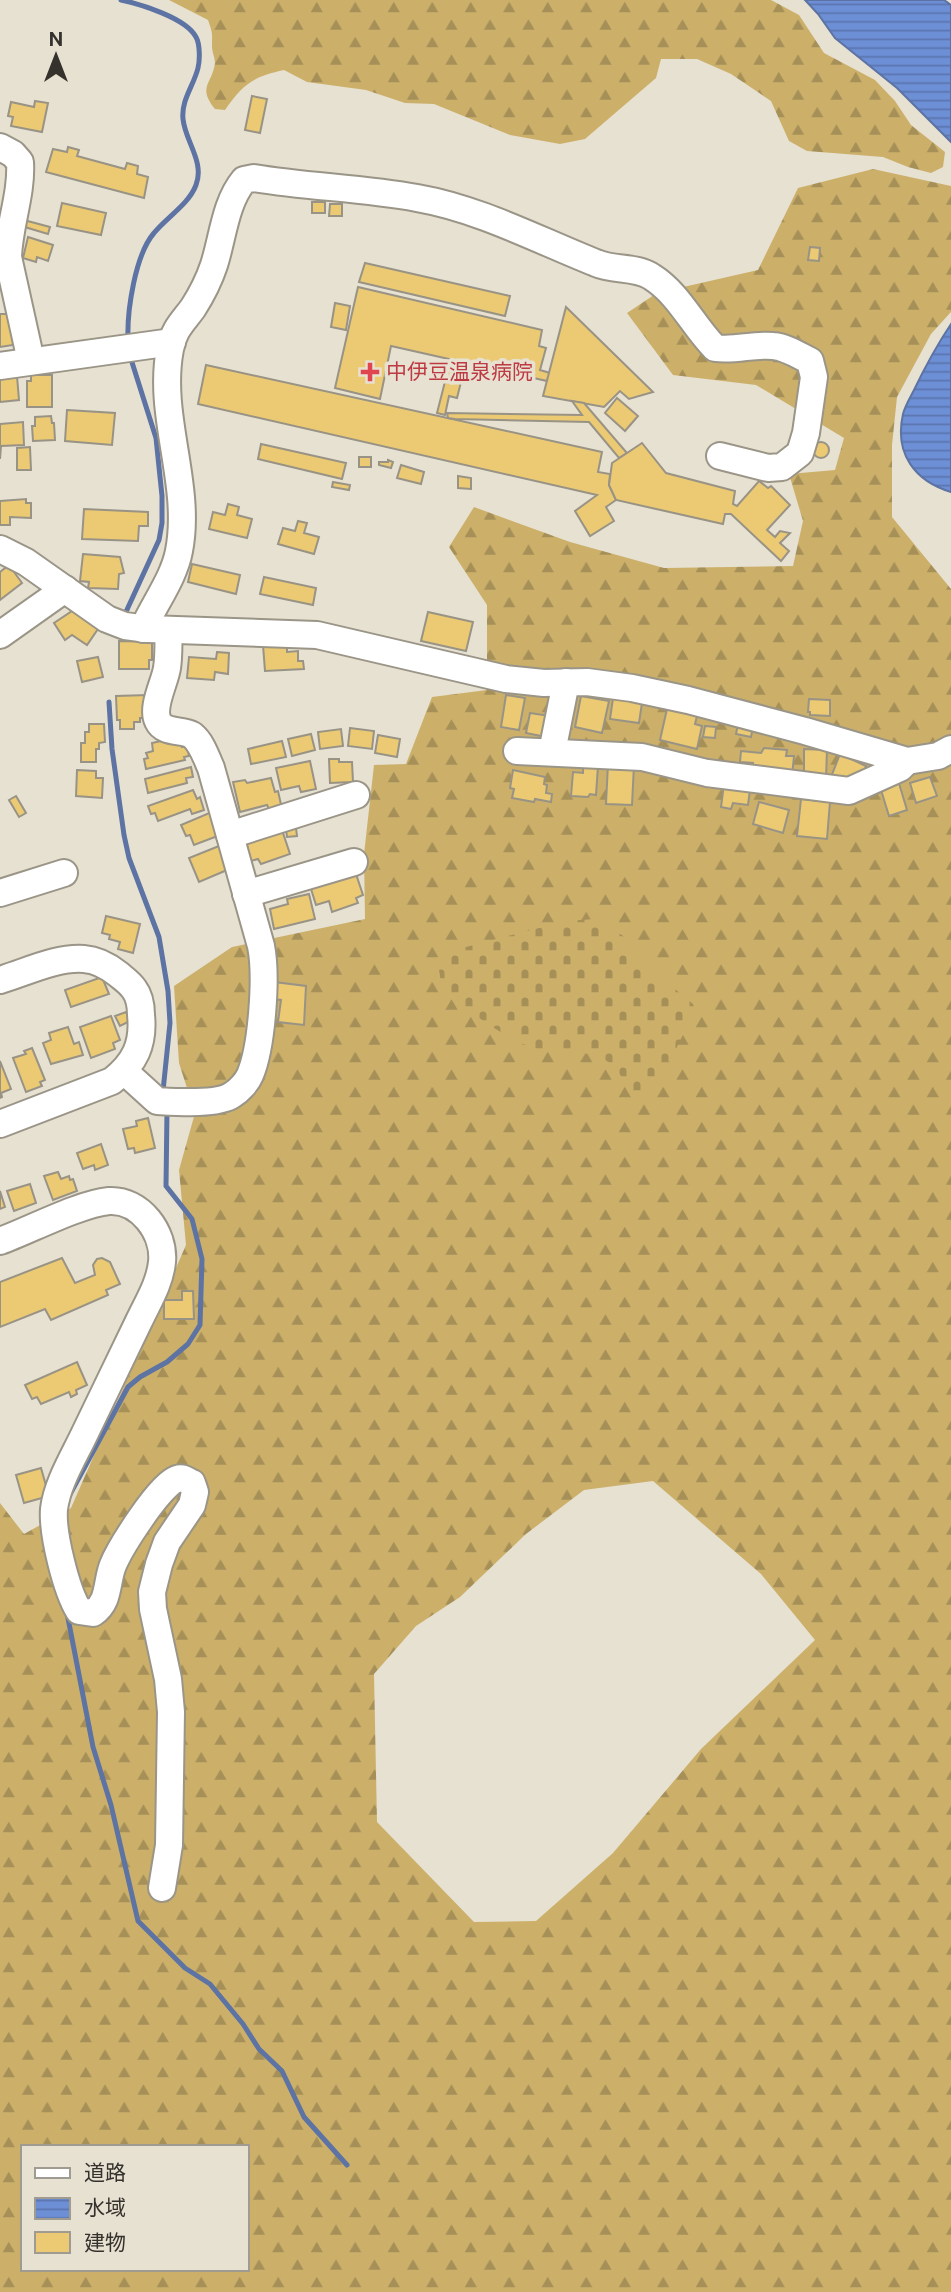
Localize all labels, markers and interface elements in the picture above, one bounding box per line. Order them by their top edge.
north arrow [21,21,91,91]
text: N [49,28,63,50]
place label: 中伊豆温泉病院 [386,359,533,384]
marker: 中伊豆温泉病院 [360,362,380,382]
legend [21,2145,248,2271]
text: 道路 [84,2160,126,2185]
text: 水域 [84,2195,126,2220]
text: 建物 [84,2230,126,2255]

